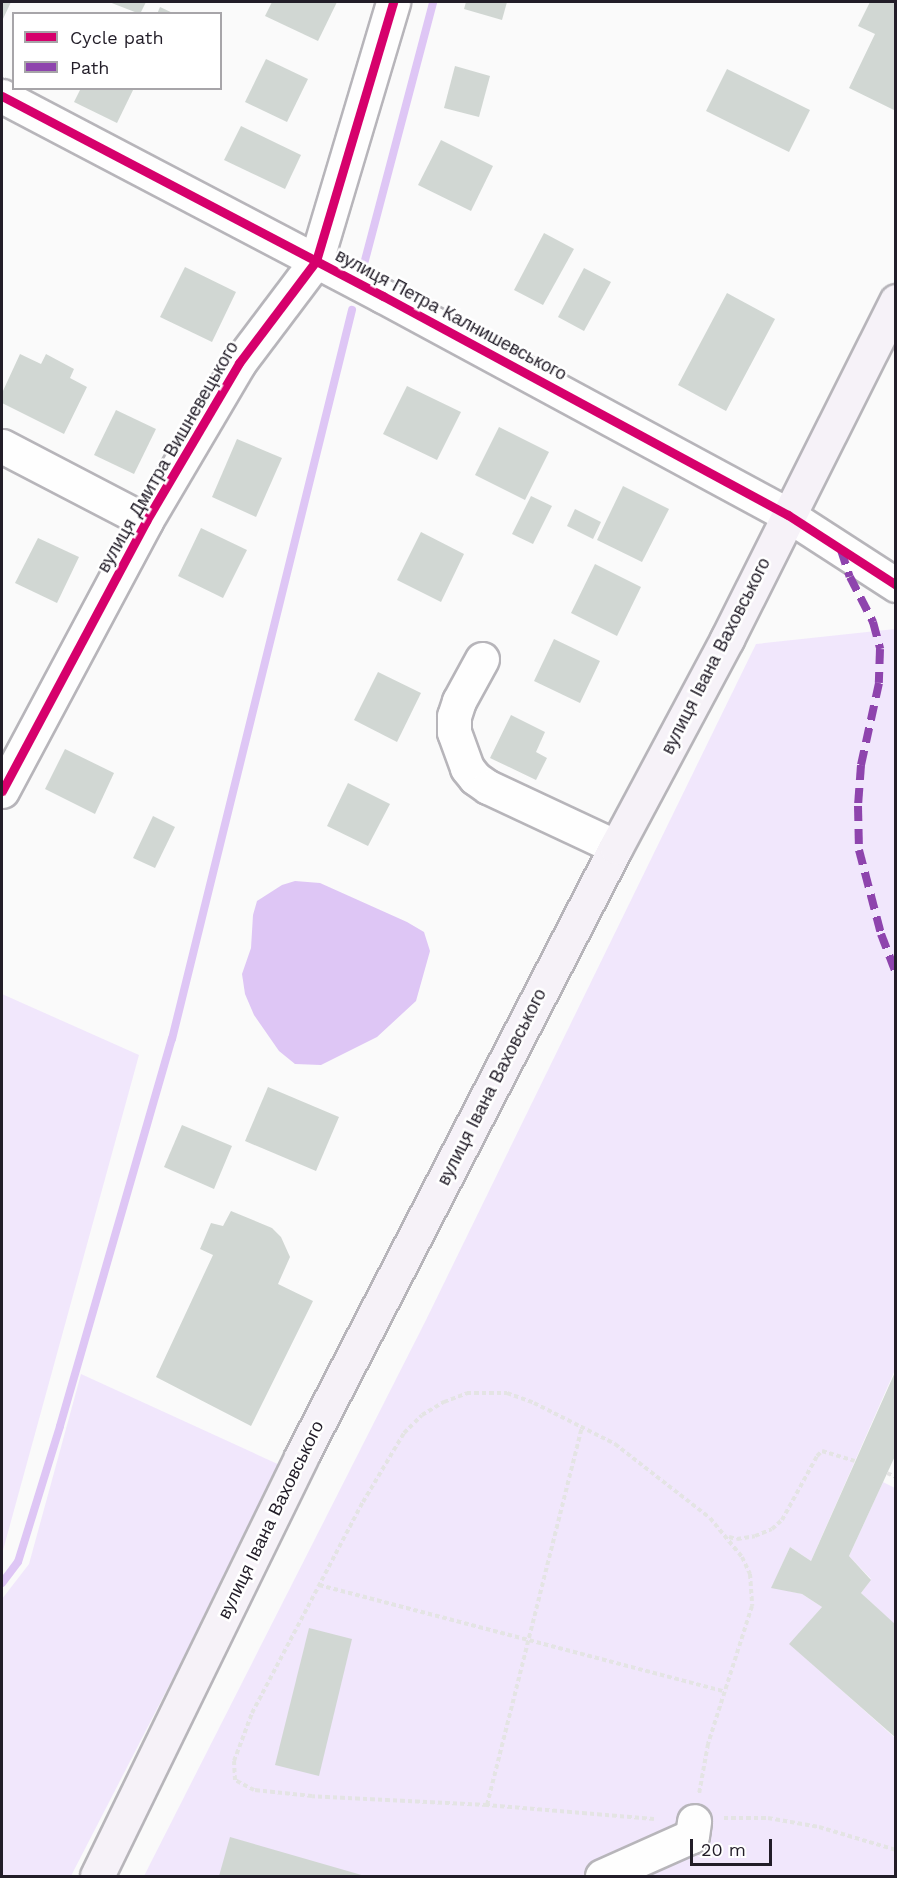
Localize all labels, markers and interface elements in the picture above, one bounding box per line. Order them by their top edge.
legend [12,12,222,90]
text: Cycle path [70,27,164,48]
text: Path [70,57,110,78]
street label: вулиця Петра Калнишевського [332,245,570,385]
street label: вулиця Дмитра Вишневецького [93,338,243,576]
street label: вулиця Івана Ваховського [657,554,775,758]
street label: вулиця Івана Ваховського [433,985,551,1189]
street label: вулиця Івана Ваховського [214,1417,328,1623]
scale bar [693,1827,776,1865]
text: 20 m [701,1839,746,1860]

